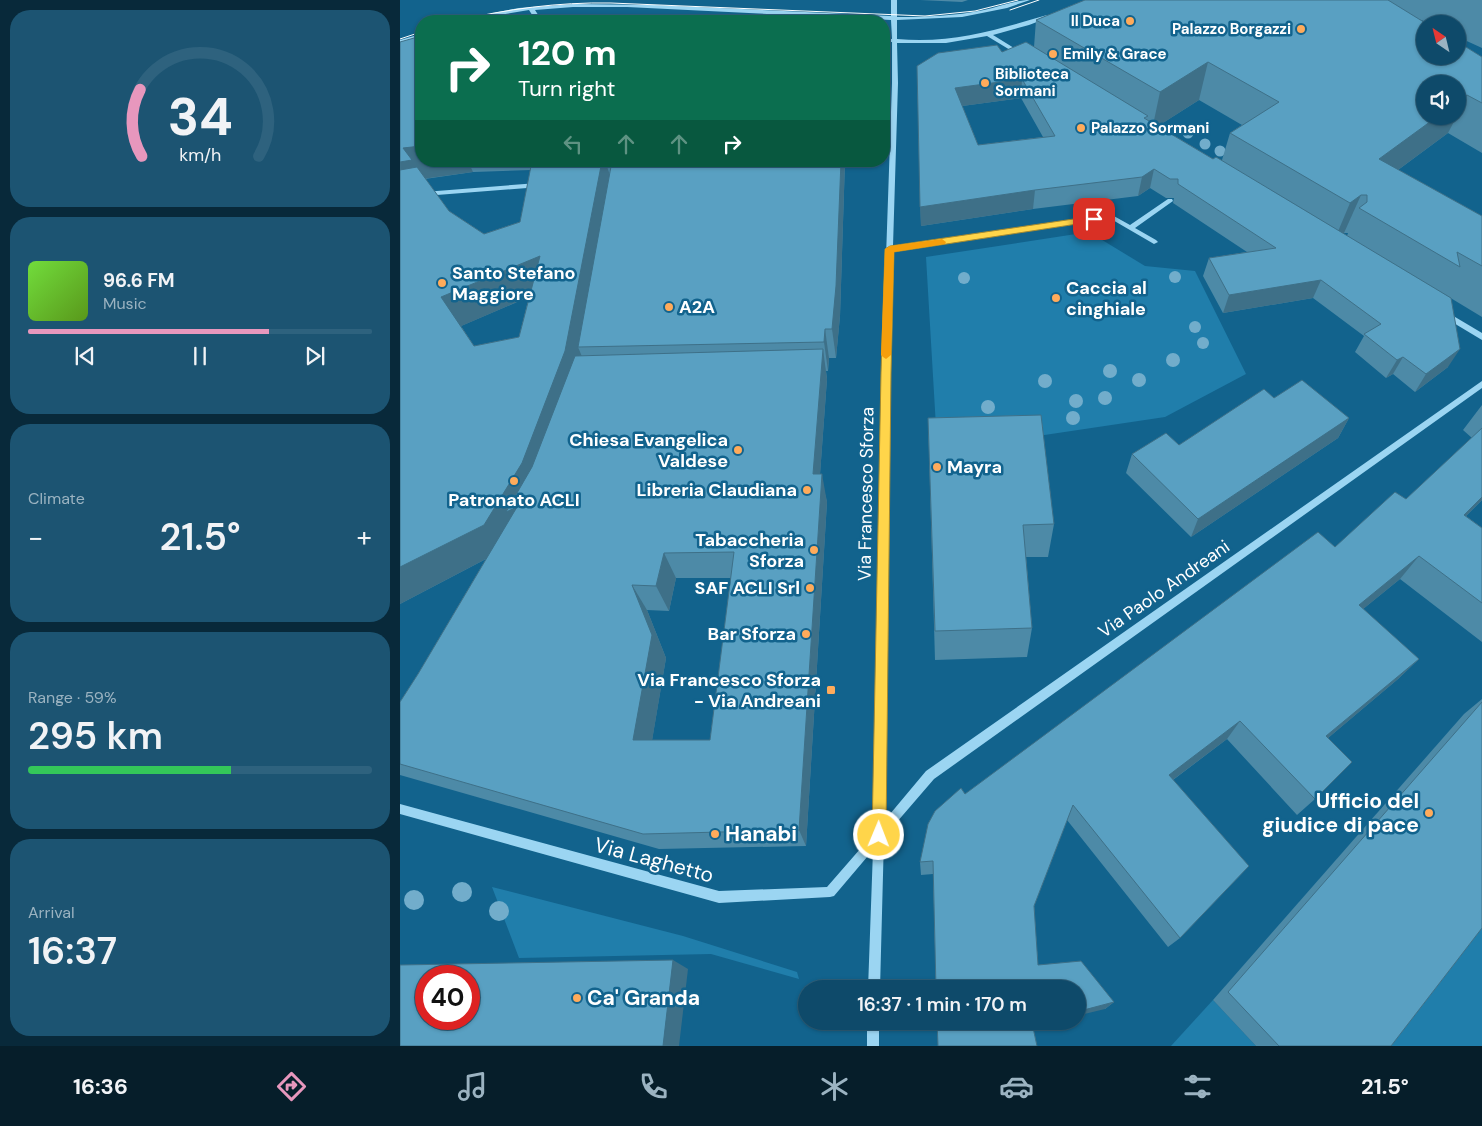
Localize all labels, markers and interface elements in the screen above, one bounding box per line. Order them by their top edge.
place label: Il Duca [1071,11,1120,31]
marker: Il Duca [1124,15,1136,27]
north arrow [1416,15,1466,65]
map controls [1416,15,1466,125]
place label: Palazzo Borgazzi [1172,19,1291,39]
marker: Palazzo Borgazzi [1295,23,1307,35]
text: 120 m [518,30,617,76]
icon: right [435,35,500,100]
place label: Emily & Grace [1063,44,1167,64]
marker: Emily & Grace [1047,48,1059,60]
place label: Biblioteca Sormani [995,64,1069,101]
text: Turn right [518,74,615,103]
button: sound [1416,75,1466,125]
marker: Biblioteca Sormani [979,77,991,89]
text: 34 [167,83,233,151]
place label: Palazzo Sormani [1091,118,1209,138]
marker: Palazzo Sormani [1075,122,1087,134]
icon: left [559,130,587,158]
icon: ahead [612,130,640,158]
icon: ahead [665,130,693,158]
icon: right [718,130,746,158]
text: km/h [179,143,221,167]
pin [1073,198,1115,240]
icon: arrive [1080,205,1108,233]
place label: Santo Stefano Maggiore [452,261,576,306]
text: 96.6 FM [103,268,175,293]
place label: Caccia al cinghiale [1066,276,1147,321]
marker: Santo Stefano Maggiore [436,277,448,289]
marker: Caccia al cinghiale [1050,292,1062,304]
text: Music [103,293,147,314]
place label: A2A [679,295,715,319]
marker: A2A [663,301,675,313]
icon: previous [71,342,99,370]
icon: pause [186,342,214,370]
icon: next [301,342,329,370]
street label: Via Francesco Sforza [852,407,880,581]
place label: Chiesa Evangelica Valdese [569,428,728,473]
marker: Chiesa Evangelica Valdese [732,444,744,456]
place label: Mayra [947,455,1002,479]
marker: Mayra [931,461,943,473]
marker: Patronato ACLI [508,475,520,487]
place label: Libreria Claudiana [636,478,797,502]
marker: Libreria Claudiana [801,484,813,496]
text: Climate [28,488,85,509]
place label: Patronato ACLI [448,488,580,512]
text: 21.5° [159,512,241,562]
text: − [28,519,43,556]
text: + [357,519,372,556]
place label: Tabaccheria Sforza [695,528,804,573]
street label: Via Paolo Andreani [1093,535,1235,643]
marker: Tabaccheria Sforza [808,544,820,556]
place label: SAF ACLI Srl [695,576,800,600]
marker: SAF ACLI Srl [804,582,816,594]
place label: Bar Sforza [707,622,796,646]
marker: Bar Sforza [800,628,812,640]
place label: Via Francesco Sforza - Via Andreani [637,668,821,713]
marker: Via Francesco Sforza - Via Andreani [825,684,837,696]
text: Range · 59% [28,687,116,708]
text: 295 km [28,711,163,761]
place label: Ufficio del giudice di pace [1262,787,1419,839]
marker: Ufficio del giudice di pace [1423,807,1435,819]
position arrow [852,808,904,860]
place label: Hanabi [725,820,797,848]
marker: Hanabi [709,828,721,840]
street label: Via Laghetto [591,831,717,889]
text: Arrival [28,902,75,923]
text: 16:37 [28,926,117,976]
speed limit sign: 40 [415,965,480,1030]
place label: Ca' Granda [587,984,700,1012]
marker: Ca' Granda [571,992,583,1004]
text: 16:37 · 1 min · 170 m [857,992,1027,1017]
icon: directions [274,1069,309,1104]
icon: music [455,1069,490,1104]
icon: phone [636,1069,671,1104]
icon: climate [817,1069,852,1104]
icon: car [999,1069,1034,1104]
icon: filters [1180,1069,1215,1104]
text: 16:36 [73,1072,128,1101]
text: 21.5° [1361,1072,1409,1101]

